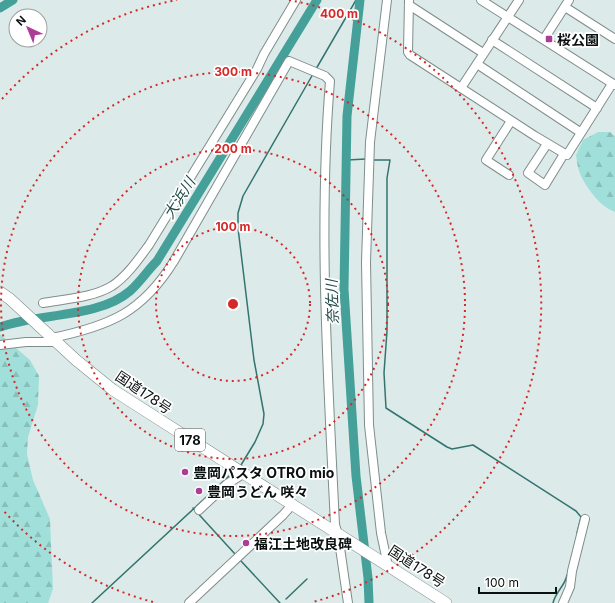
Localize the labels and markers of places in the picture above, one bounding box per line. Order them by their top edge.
place label: 桜公園 [557,31,599,48]
marker: 桜公園 [544,34,554,44]
centre of rings [226,297,240,311]
place label: 豊岡パスタ OTRO mio [193,464,335,481]
marker: 豊岡パスタ OTRO mio [180,467,190,477]
place label: 豊岡うどん 咲々 [207,483,308,500]
marker: 豊岡うどん 咲々 [194,486,204,496]
place label: 福江土地改良碑 [254,535,352,552]
marker: 福江土地改良碑 [241,538,251,548]

